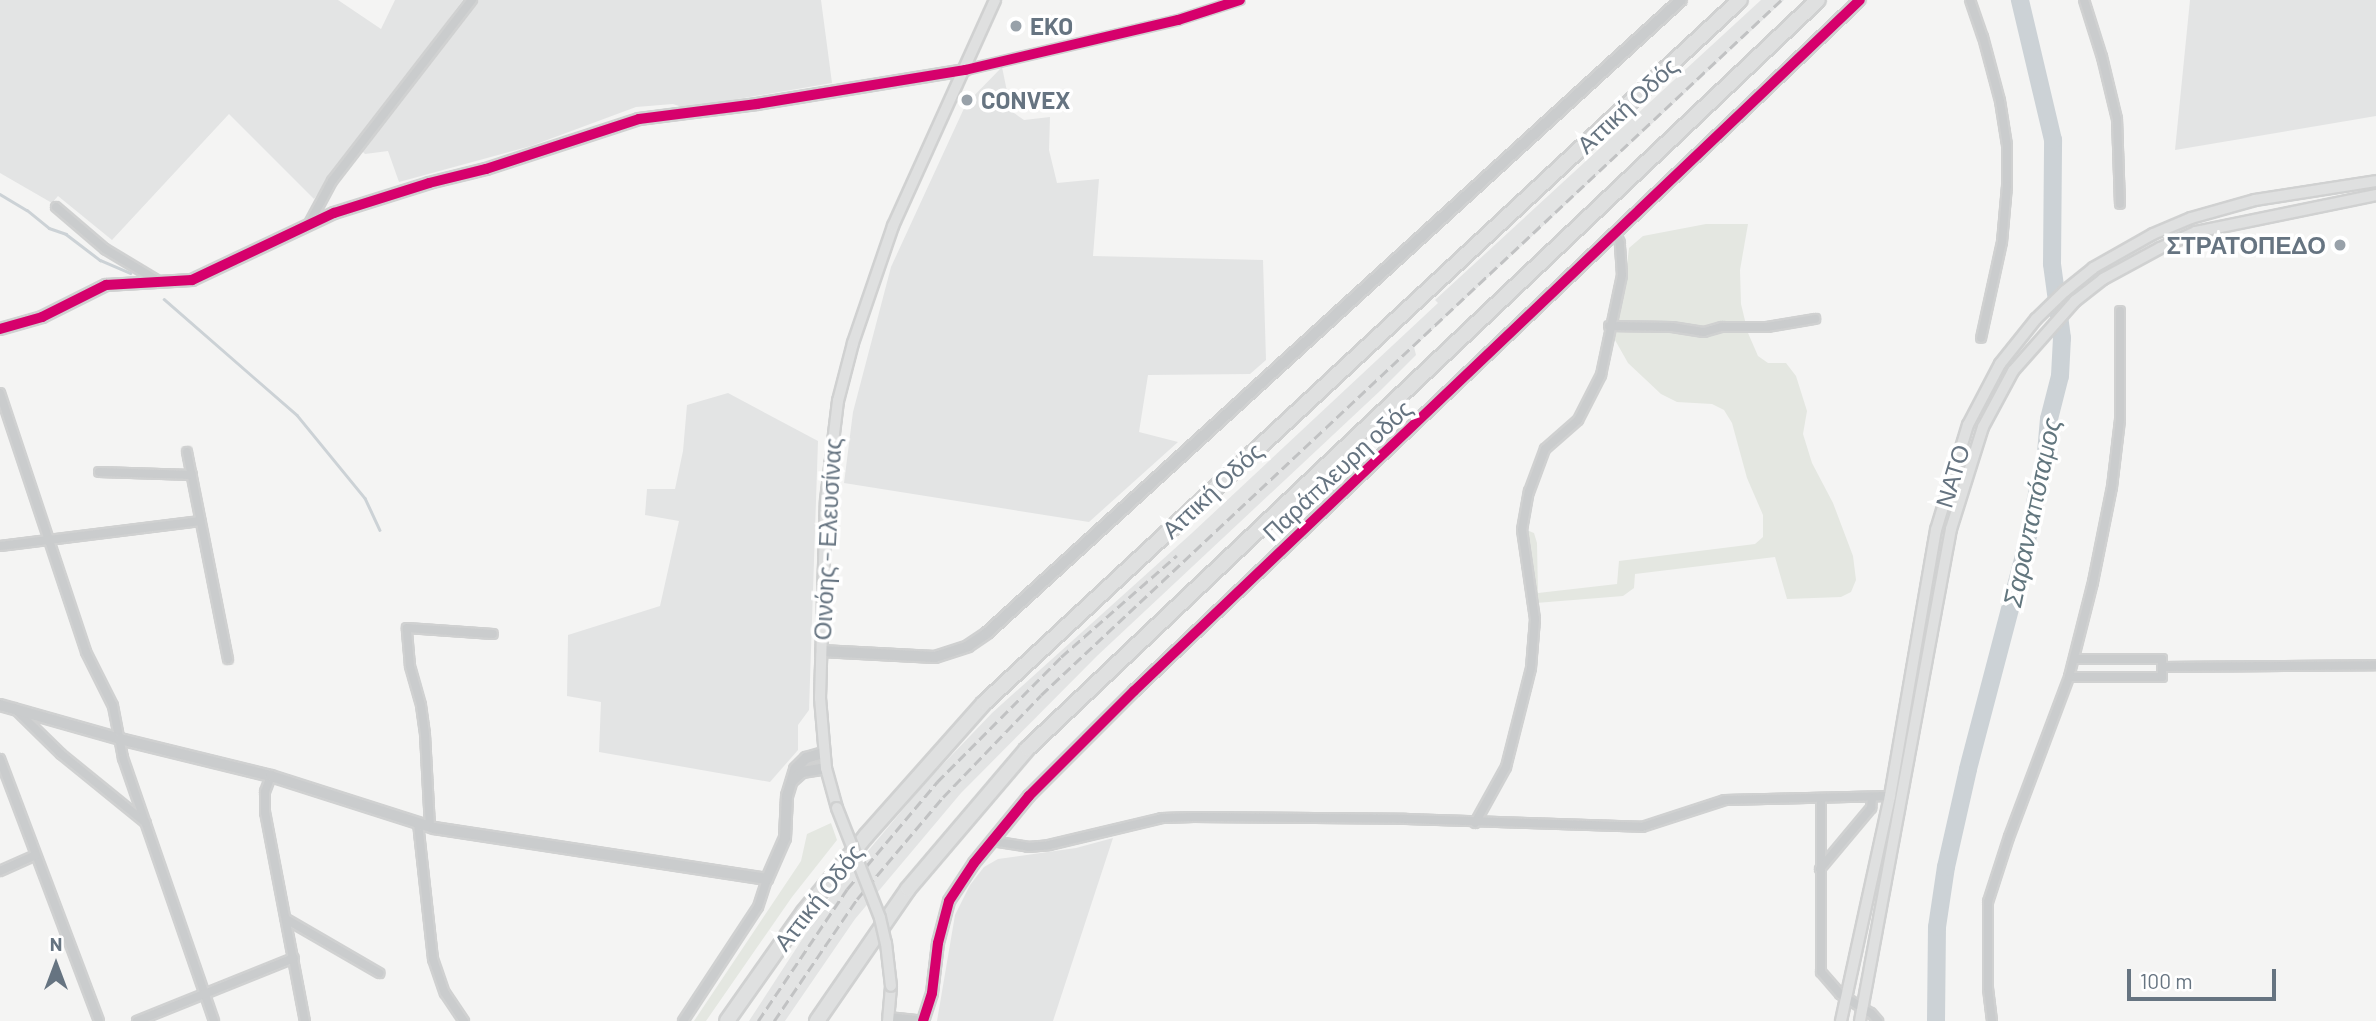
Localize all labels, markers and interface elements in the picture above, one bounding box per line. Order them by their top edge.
place label: EKO [1030,12,1073,40]
marker: EKO [1008,18,1024,34]
street label: Αττική Οδός [1571,51,1683,159]
place label: CONVEX [981,86,1070,114]
marker: CONVEX [959,92,975,108]
place label: ΣΤΡΑΤΟΠΕΔΟ [2167,231,2326,259]
marker: ΣΤΡΑΤΟΠΕΔΟ [2332,237,2348,253]
street label: Παράπλευρη οδός [1256,393,1418,547]
water label: Σαρανταπόταμος [1996,415,2066,609]
street label: Αττική Οδός [1156,436,1268,544]
street label: Οινόης - Ελευσίνας [807,437,847,641]
street label: ΝΑΤΟ [1929,441,1975,511]
street label: Αττική Οδός [767,838,869,956]
north arrow [21,930,91,1000]
text: N [50,932,62,955]
scale bar [2131,954,2280,998]
text: 100 m [2140,968,2193,993]

